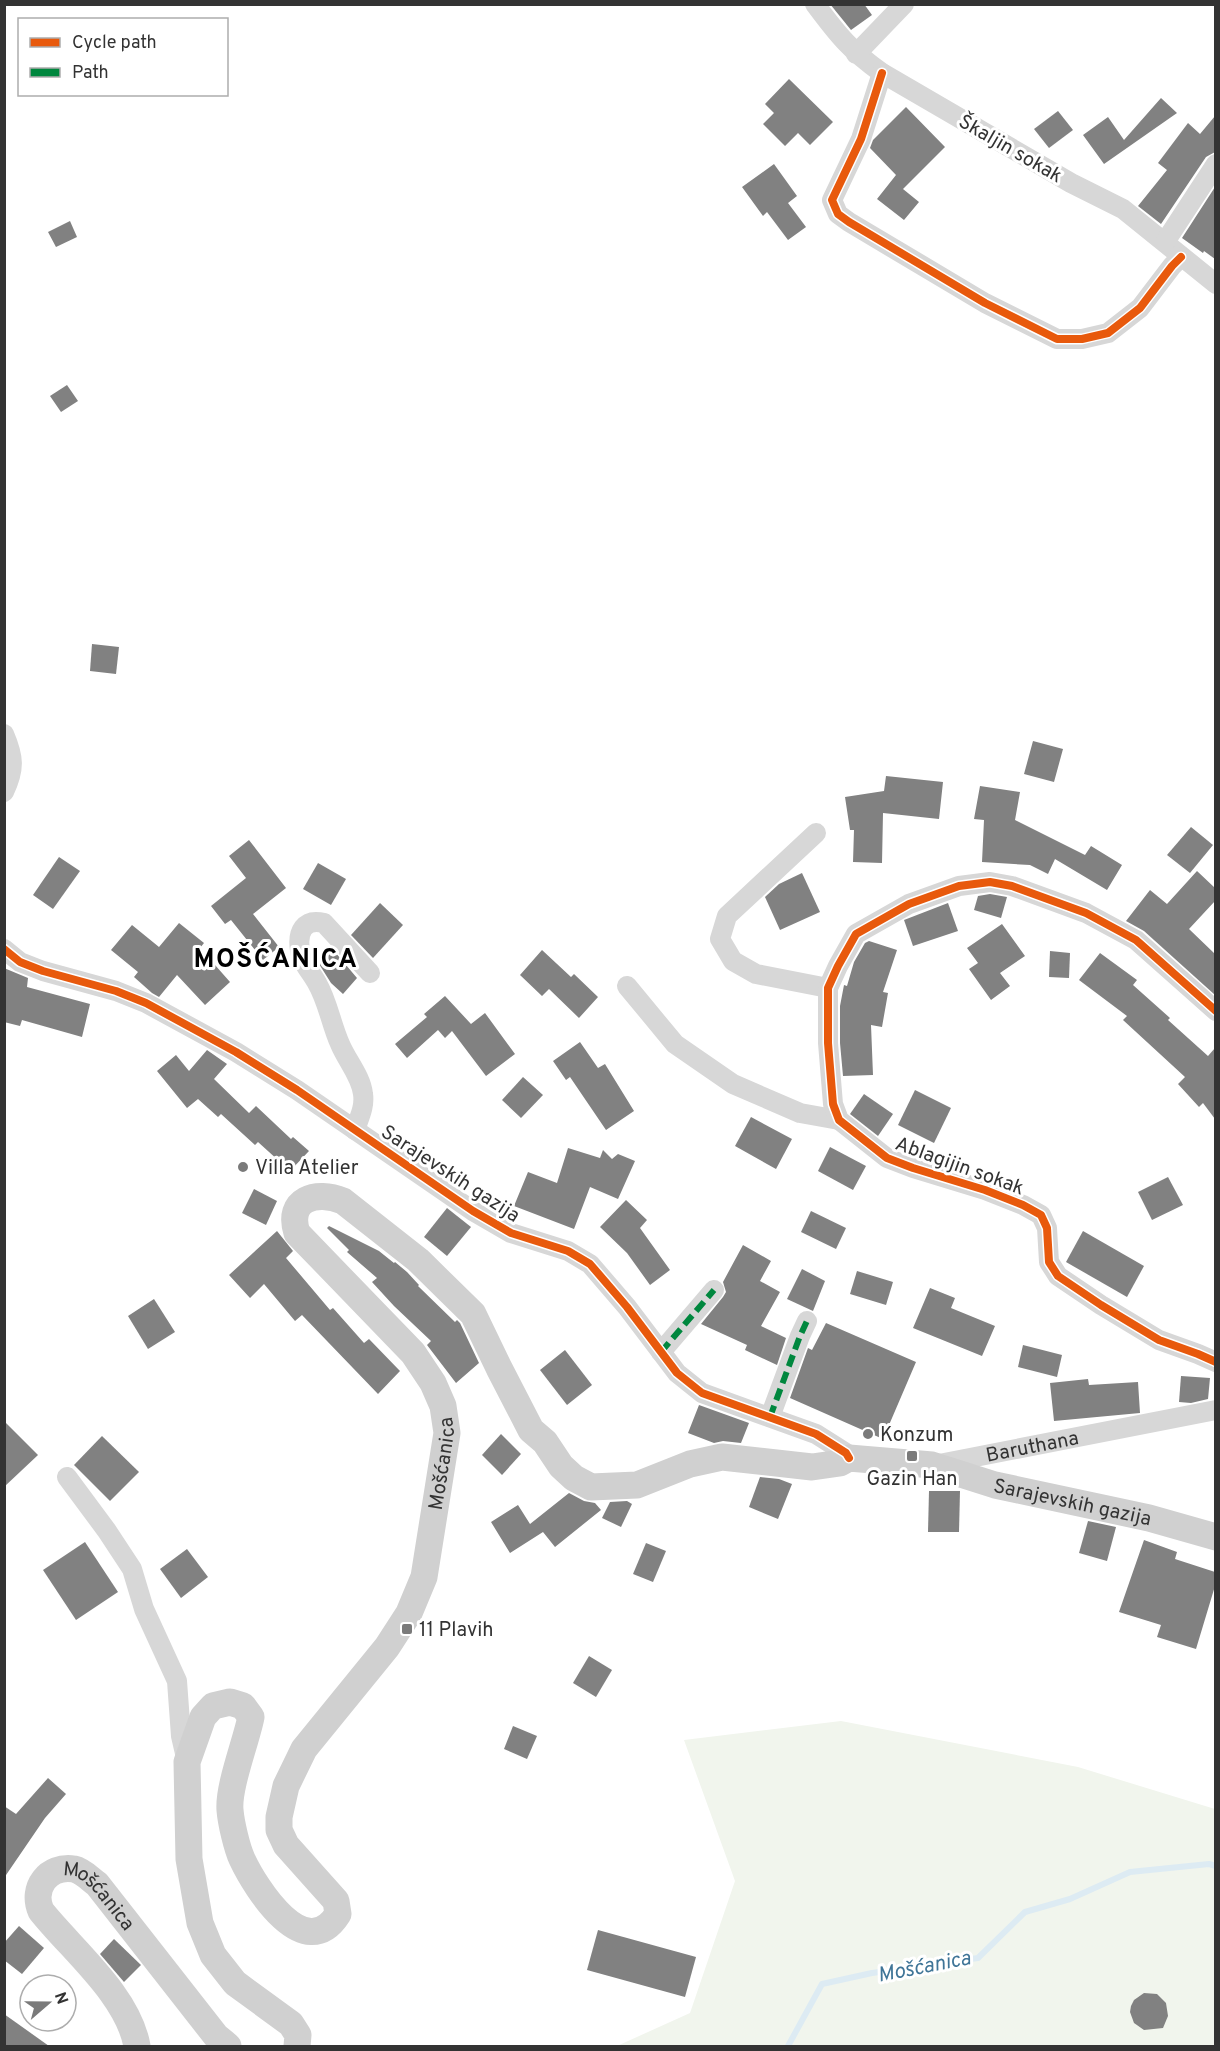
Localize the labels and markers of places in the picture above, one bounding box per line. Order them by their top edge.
place label: Villa Atelier [255,1156,359,1182]
marker: Villa Atelier [236,1160,250,1174]
place label: Konzum [880,1423,953,1449]
marker: Konzum [861,1427,875,1441]
marker: Gazin Han [905,1449,919,1463]
place label: Gazin Han [867,1467,957,1493]
place label: 11 Plavih [419,1618,494,1644]
marker: 11 Plavih [400,1622,414,1636]

